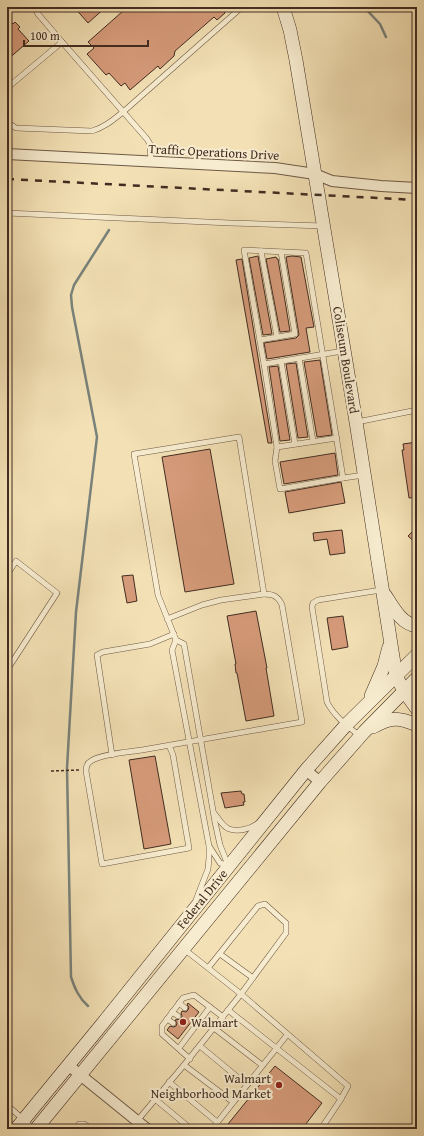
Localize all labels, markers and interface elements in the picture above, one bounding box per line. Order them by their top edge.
scale bar [24,22,148,48]
text: 100 m [30,27,60,44]
street label: Traffic Operations Drive [148,139,280,165]
street label: Coliseum Boulevard [328,305,364,415]
street label: Federal Drive [172,865,232,933]
place label: Walmart [191,1013,238,1032]
marker: Walmart [178,1017,188,1027]
place label: Walmart Neighborhood Market [151,1069,271,1103]
marker: Walmart Neighborhood Market [274,1080,284,1090]

